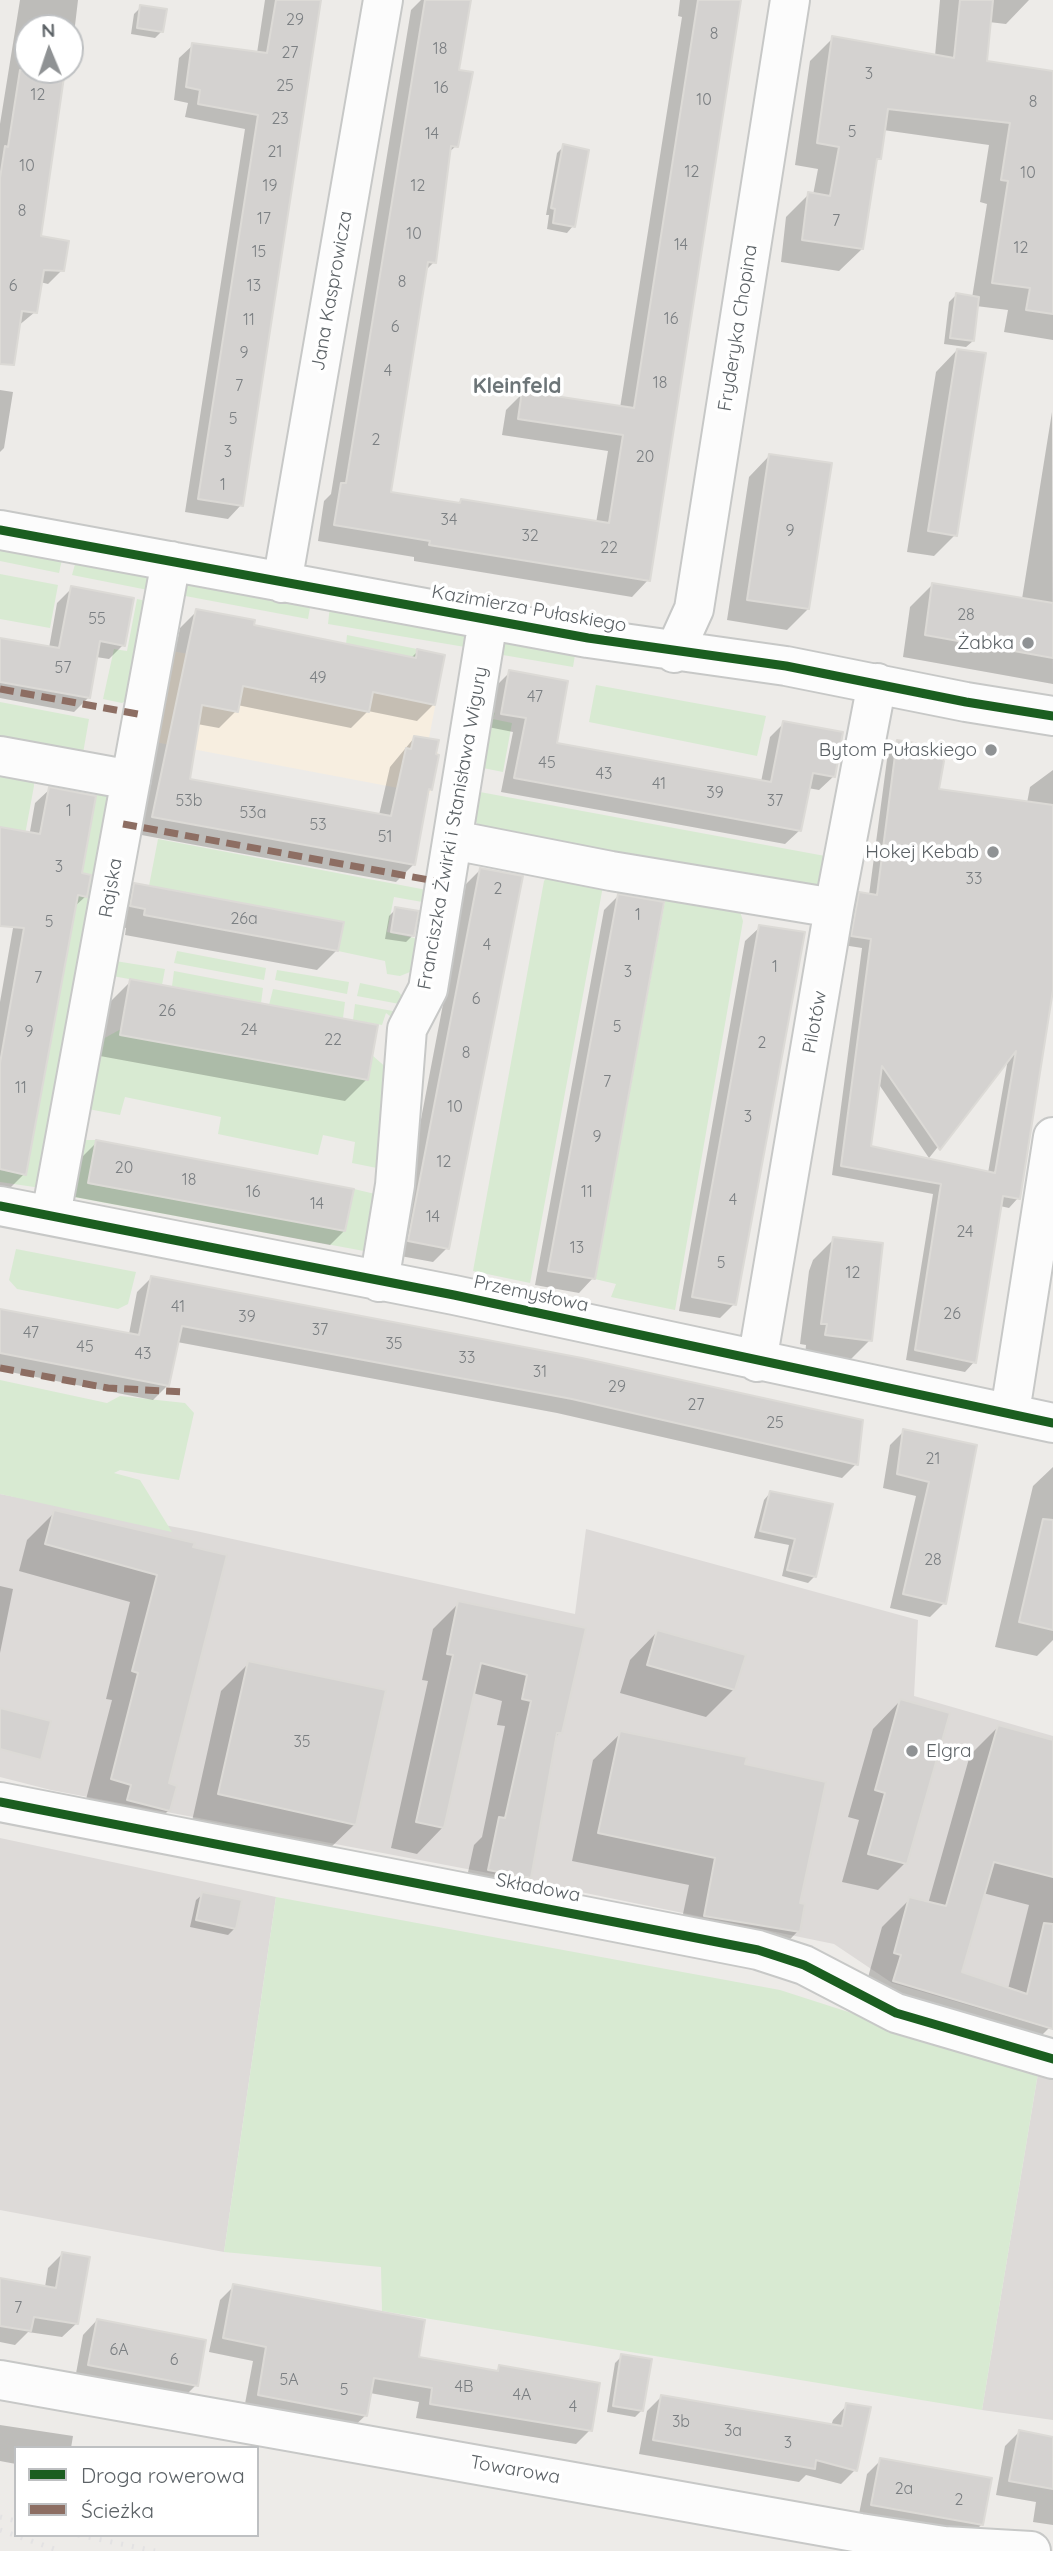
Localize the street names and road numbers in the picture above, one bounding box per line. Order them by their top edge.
street label: Jana Kasprowicza [307,209,357,373]
street label: Fryderyka Chopina [714,243,762,413]
street label: Kazimierza Pułaskiego [430,581,628,637]
street label: Franciszka Żwirki i Stanisława Wigury [413,665,493,991]
street label: Rajska [95,856,127,920]
street label: Pilotów [798,989,832,1055]
street label: Przemysłowa [472,1271,590,1317]
street label: Składowa [494,1869,582,1907]
street label: Towarowa [468,2451,562,2489]

